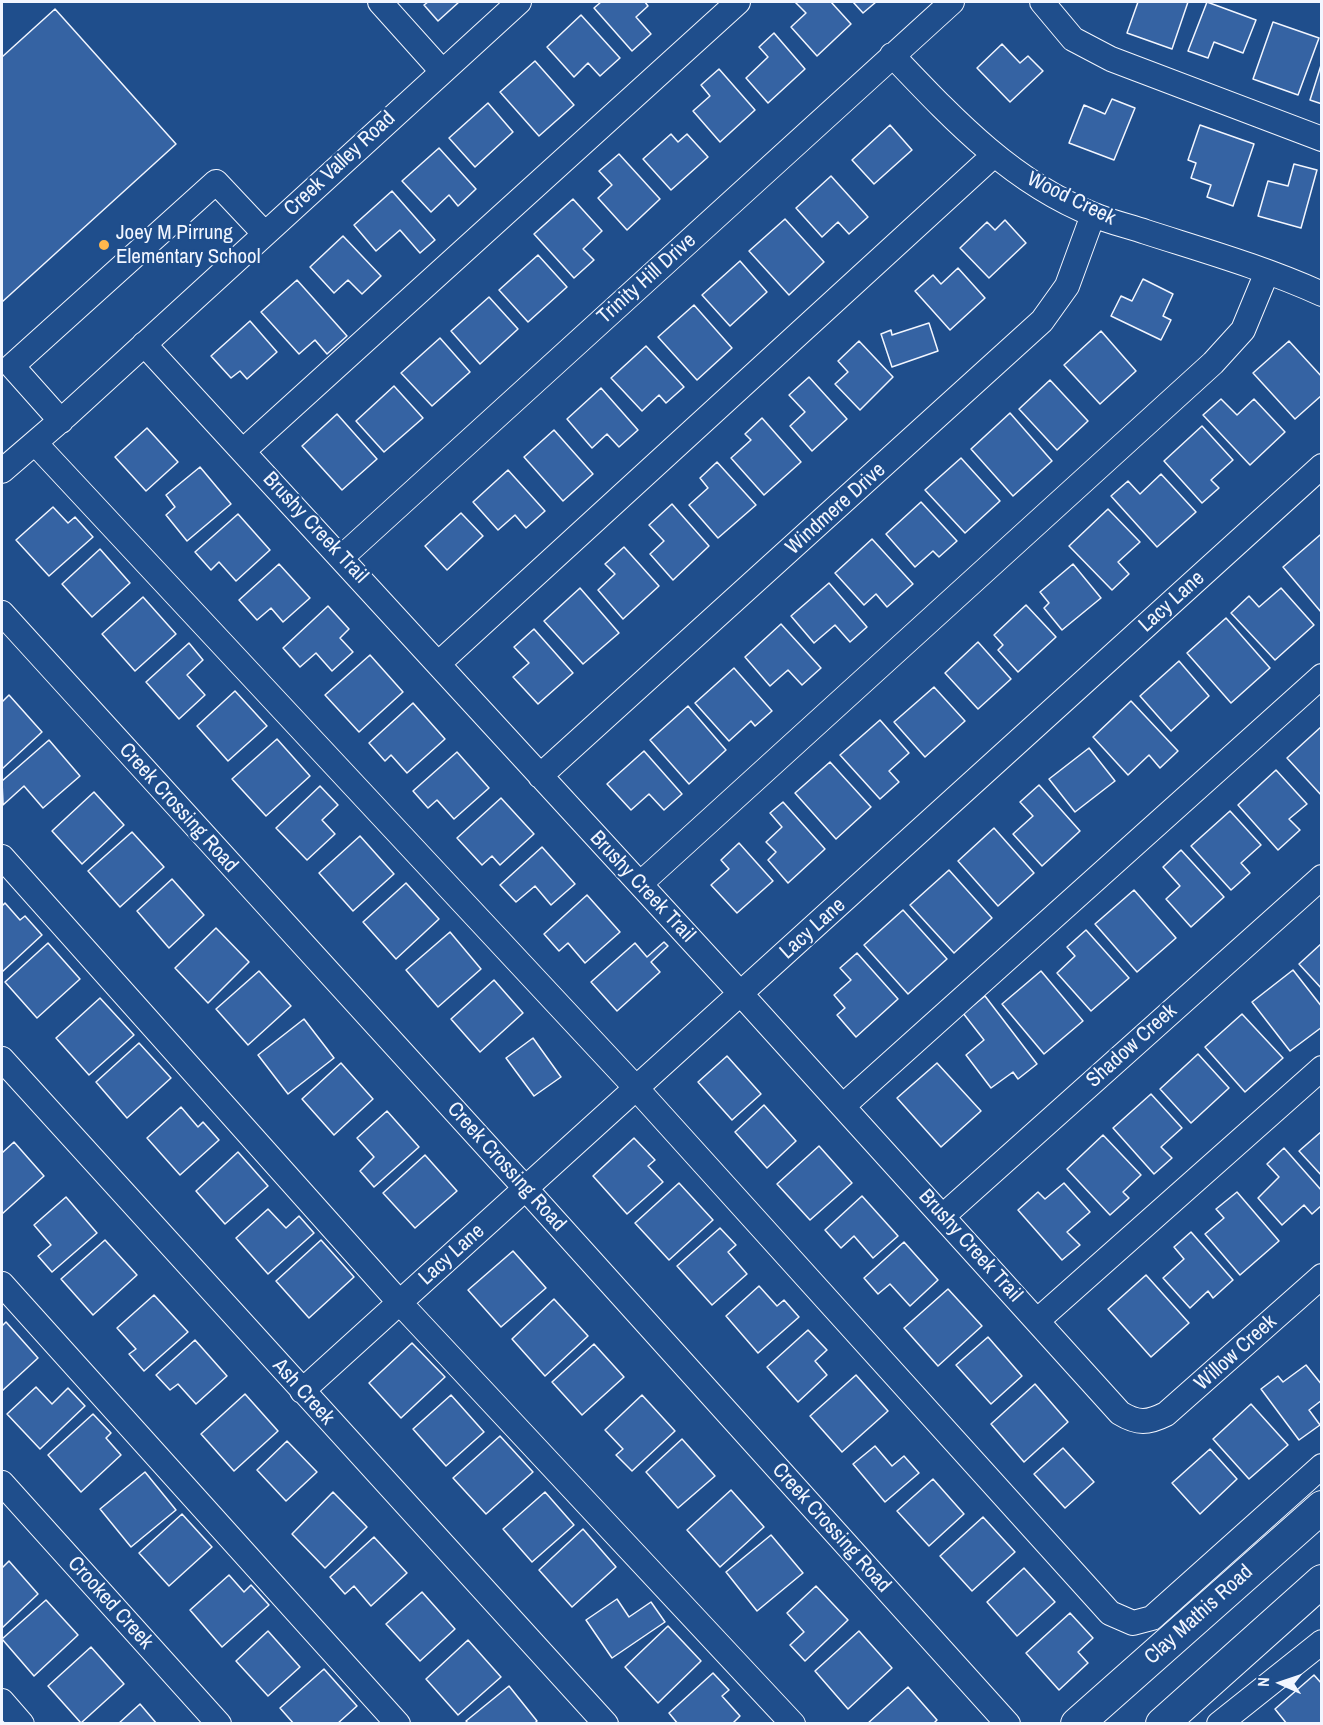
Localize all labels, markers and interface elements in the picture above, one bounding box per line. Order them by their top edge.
street label: Creek Valley Road [279,106,401,222]
street label: Wood Creek [1023,167,1119,231]
place label: Joey M Pirrung Elementary School [116,220,261,270]
street label: Trinity Hill Drive [593,228,701,330]
marker: Joey M Pirrung Elementary School [97,238,111,252]
street label: Windmere Drive [781,458,891,560]
street label: Brushy Creek Trail [257,467,373,589]
street label: Lacy Lane [1134,566,1210,638]
street label: Creek Crossing Road [113,738,243,878]
street label: Brushy Creek Trail [584,826,700,948]
street label: Lacy Lane [775,893,851,965]
street label: Shadow Creek [1082,999,1182,1093]
street label: Creek Crossing Road [441,1097,571,1237]
street label: Brushy Creek Trail [913,1184,1027,1308]
street label: Lacy Lane [414,1219,490,1291]
street label: Willow Creek [1190,1310,1282,1396]
street label: Ash Creek [267,1354,339,1430]
street label: Creek Crossing Road [766,1458,896,1598]
street label: Crooked Creek [62,1552,158,1654]
street label: Clay Mathis Road [1140,1560,1258,1670]
north arrow [1251,1653,1311,1713]
text: N [1252,1677,1274,1687]

